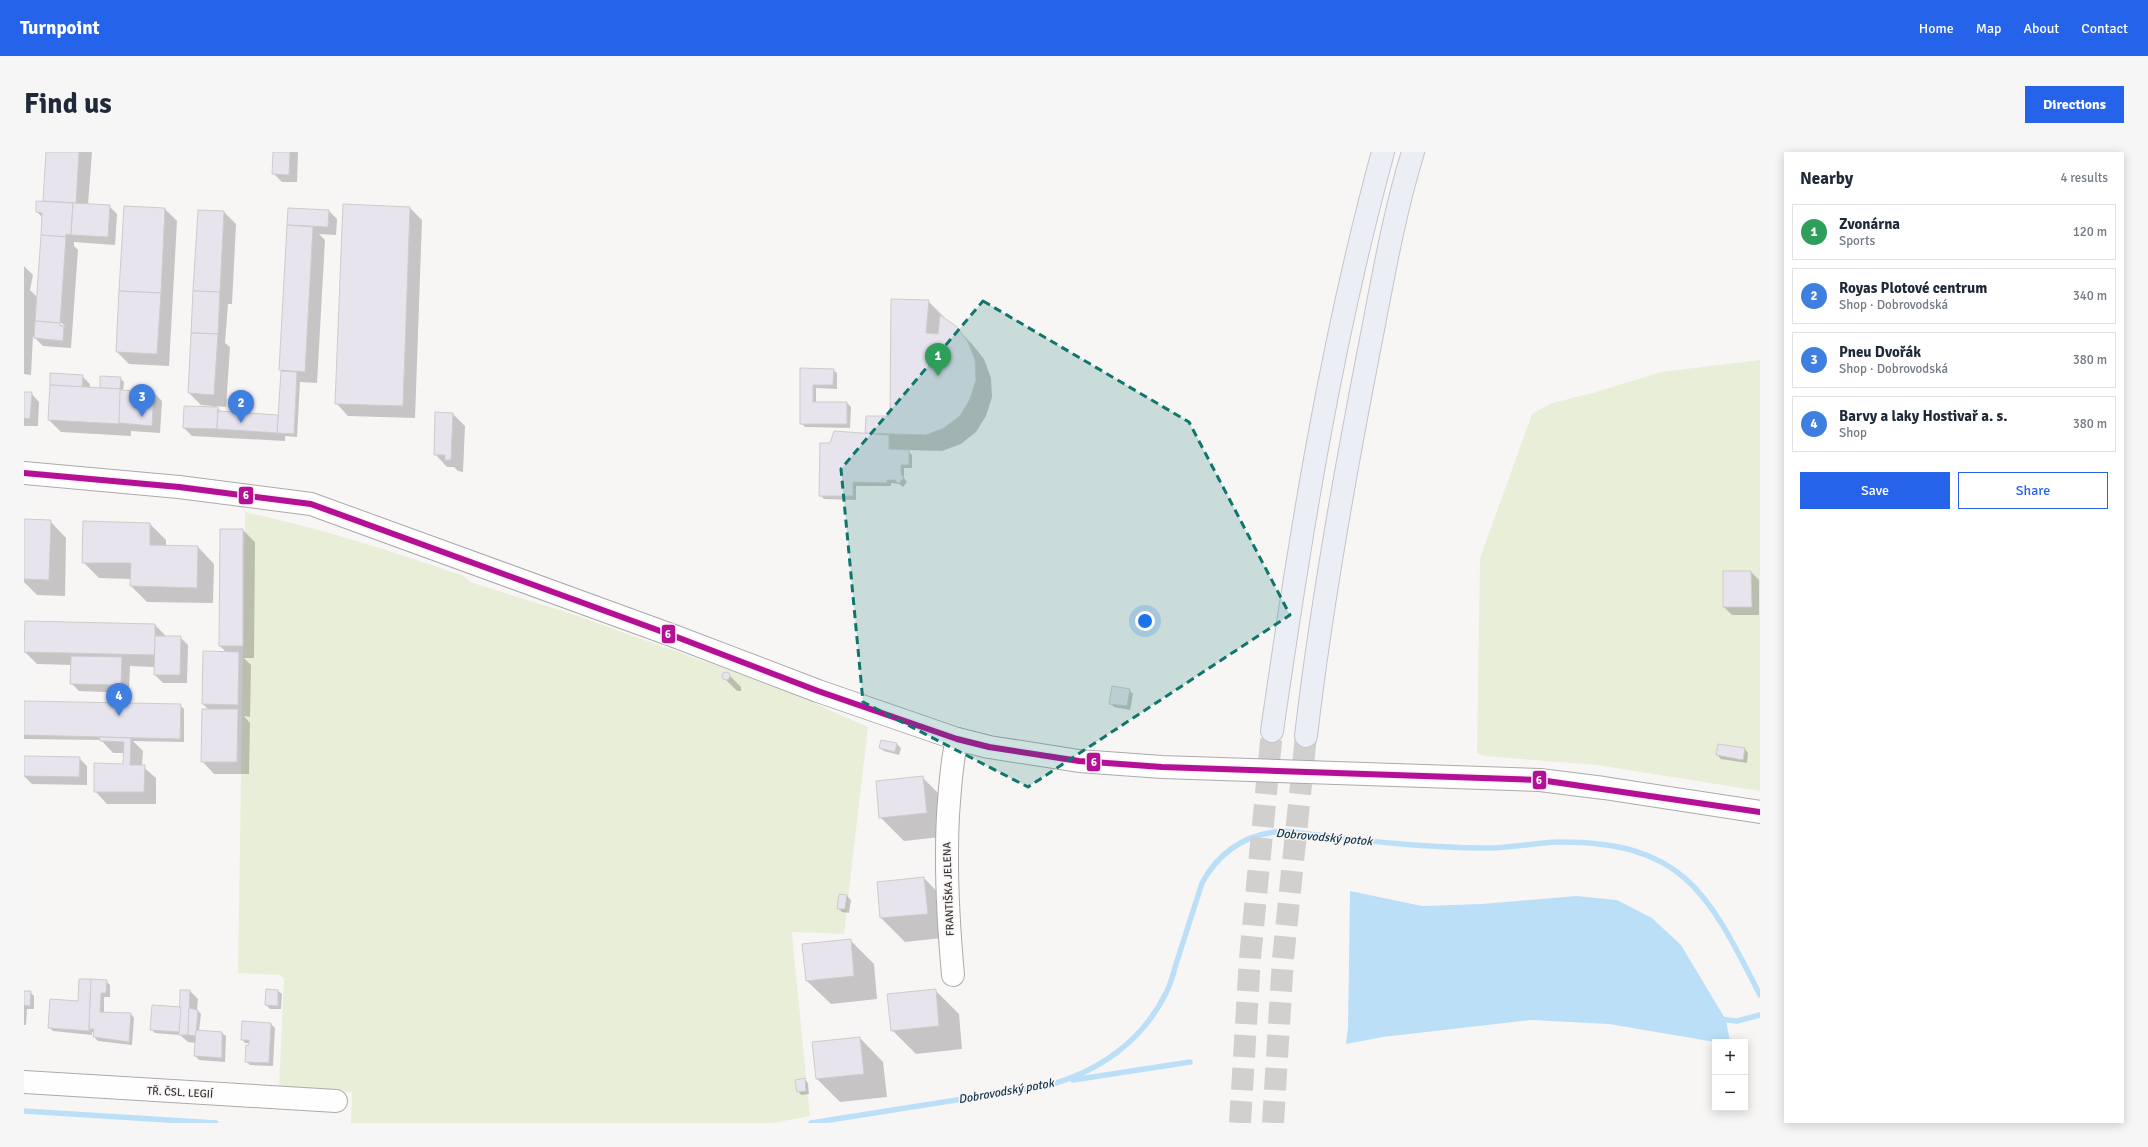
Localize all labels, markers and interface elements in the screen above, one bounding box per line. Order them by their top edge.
text: Turnpoint [20,16,100,40]
text: Home [1919,20,1954,37]
text: Map [1976,20,2001,37]
text: About [2023,20,2059,37]
text: Contact [2081,20,2128,37]
button: Directions [2025,86,2124,123]
text: Find us [24,87,112,121]
text: Nearby [1800,168,1853,189]
text: 4 results [2060,170,2108,186]
text: Zvonárna [1839,215,1900,233]
text: 1 [1810,224,1818,240]
text: 120 m [2073,224,2107,240]
text: Sports [1839,233,1875,249]
text: Royas Plotové centrum [1839,279,1987,297]
text: 2 [1810,288,1818,304]
text: 340 m [2073,288,2107,304]
text: Shop · Dobrovodská [1839,297,1948,313]
pin: 1 [925,343,951,376]
text: Pneu Dvořák [1839,343,1921,361]
text: 3 [1810,352,1818,368]
text: 380 m [2073,352,2107,368]
text: Shop · Dobrovodská [1839,361,1948,377]
pin: 3 [129,384,155,417]
pin: 2 [228,390,254,423]
text: Barvy a laky Hostivař a. s. [1839,407,2008,425]
text: 4 [1810,416,1818,432]
text: 380 m [2073,416,2107,432]
text: Shop [1839,425,1867,441]
button: Save [1800,472,1950,509]
button: Share [1958,472,2108,509]
line badge: 6 [238,486,254,505]
text: 6 [243,489,249,502]
your location [1135,611,1155,631]
line badge: 6 [661,624,676,644]
text: 6 [665,628,671,641]
pin: 4 [106,683,132,716]
line badge: 6 [1086,752,1101,772]
text: 6 [1091,756,1097,769]
line badge: 6 [1532,770,1547,790]
text: 6 [1536,774,1542,787]
water label: Dobrovodský potok [1275,826,1374,849]
street label: FRANTIŠKA JELENA [939,841,957,936]
map controls [1712,1039,1748,1111]
button: + [1712,1039,1748,1075]
button: − [1712,1075,1748,1111]
water label: Dobrovodský potok [957,1076,1056,1107]
street label: TŘ. ČSL. LEGIÍ [146,1083,214,1101]

